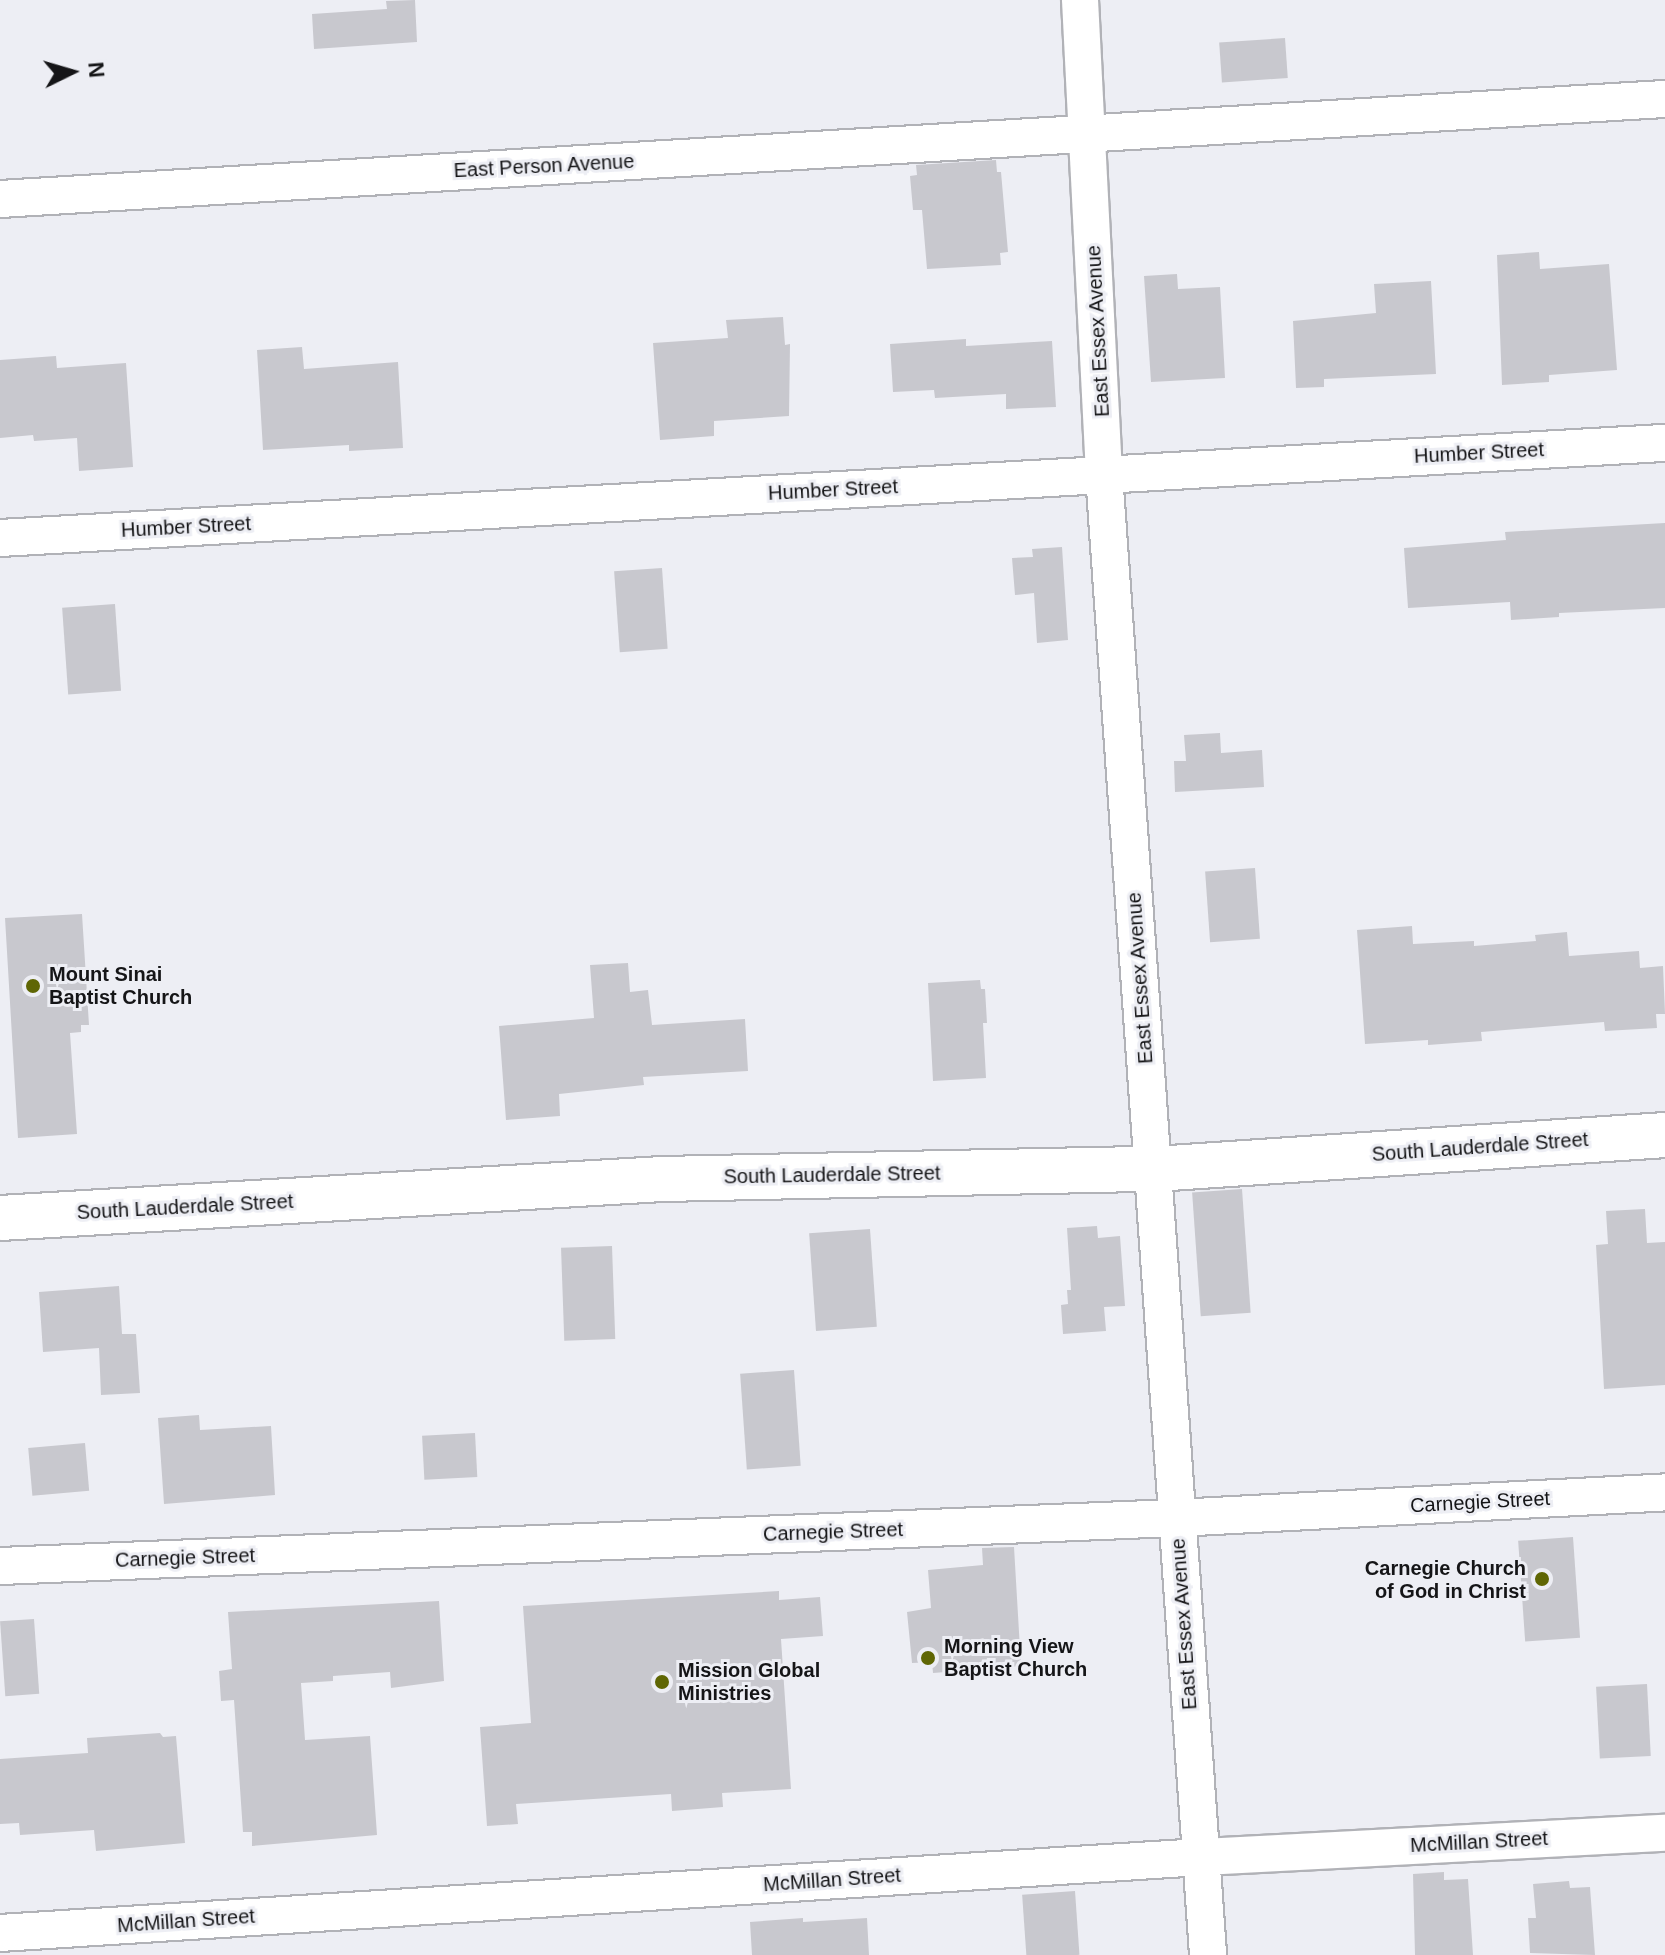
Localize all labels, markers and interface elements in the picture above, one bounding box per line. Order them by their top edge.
north arrow [32,32,112,112]
text: N [83,61,110,79]
street label: East Person Avenue [453,149,635,183]
street label: East Essex Avenue [1081,244,1115,418]
street label: Humber Street [1413,438,1545,468]
street label: Humber Street [767,475,899,505]
street label: Humber Street [120,512,252,542]
street label: East Essex Avenue [1122,891,1158,1065]
place label: Mount Sinai Baptist Church [49,962,192,1009]
marker: Mount Sinai Baptist Church [24,977,42,995]
street label: South Lauderdale Street [1371,1127,1589,1167]
street label: South Lauderdale Street [723,1161,941,1189]
street label: South Lauderdale Street [76,1189,294,1225]
street label: Carnegie Street [1409,1486,1551,1518]
street label: Carnegie Street [763,1518,903,1546]
street label: East Essex Avenue [1166,1537,1202,1711]
street label: Carnegie Street [115,1544,255,1572]
place label: Carnegie Church of God in Christ [1365,1556,1526,1603]
marker: Carnegie Church of God in Christ [1533,1570,1551,1588]
place label: Morning View Baptist Church [944,1634,1087,1681]
marker: Morning View Baptist Church [919,1649,937,1667]
place label: Mission Global Ministries [678,1658,820,1705]
marker: Mission Global Ministries [653,1673,671,1691]
street label: McMillan Street [1410,1826,1548,1858]
street label: McMillan Street [762,1863,902,1897]
street label: McMillan Street [116,1904,256,1938]

